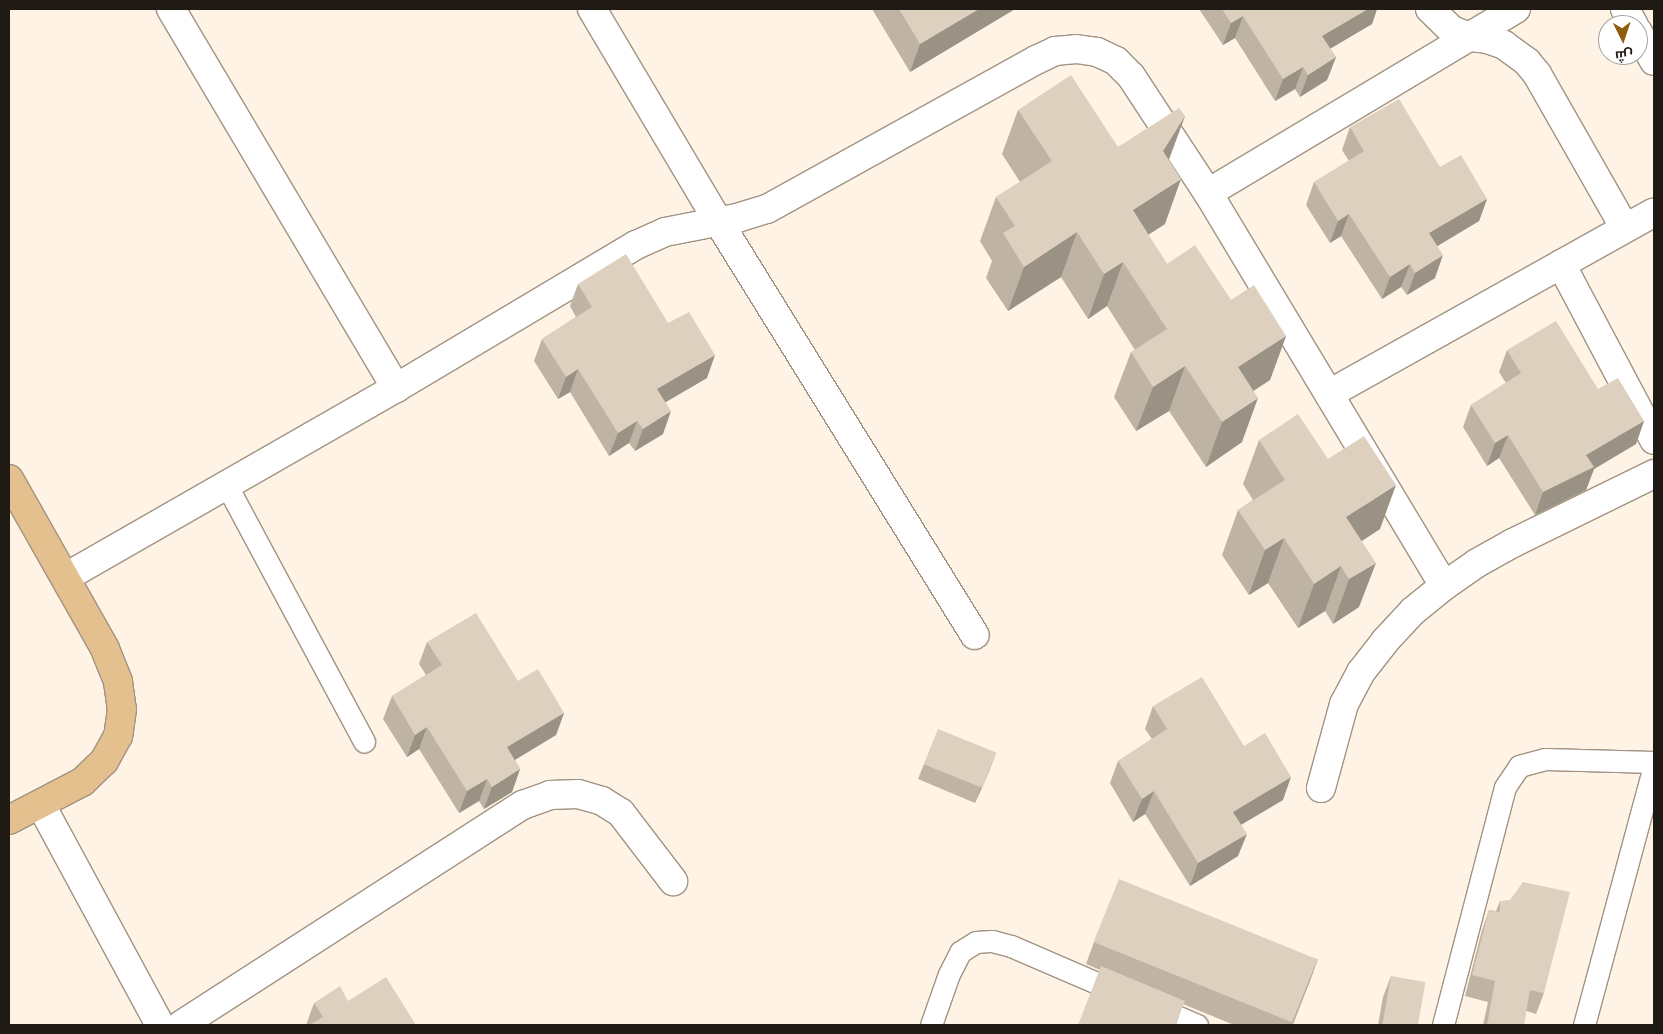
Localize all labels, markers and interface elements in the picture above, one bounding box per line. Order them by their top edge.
north arrow [1598,15,1648,65]
text: ش [1614,45,1634,64]

